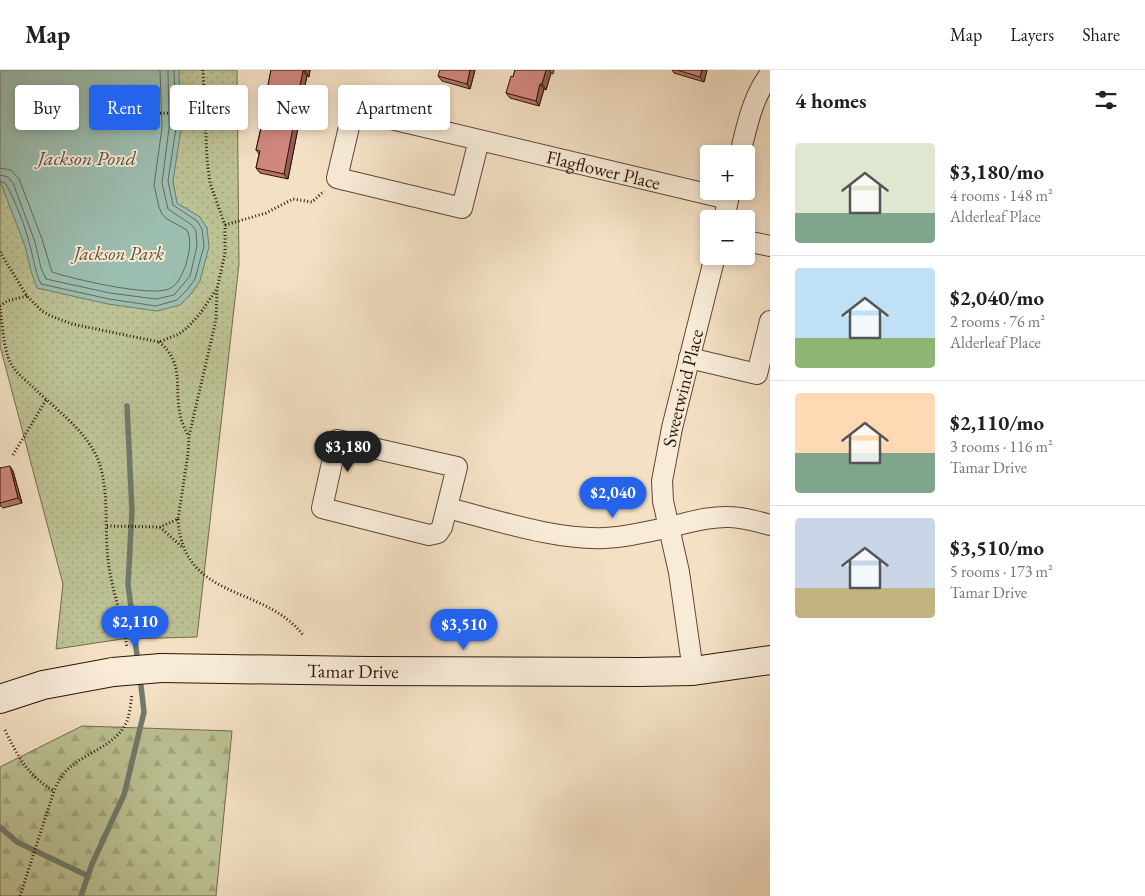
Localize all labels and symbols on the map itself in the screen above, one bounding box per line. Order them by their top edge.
street label: Flagflower Place [544,144,663,195]
water label: Jackson Pond [34,145,137,171]
park label: Jackson Park [70,241,164,266]
street label: Sweetwind Place [656,326,709,449]
pin: $3,180 [307,430,389,473]
pin: $2,040 [572,476,654,519]
pin: $2,110 [94,606,176,648]
pin: $3,510 [423,608,505,651]
street label: Tamar Drive [307,658,399,684]

